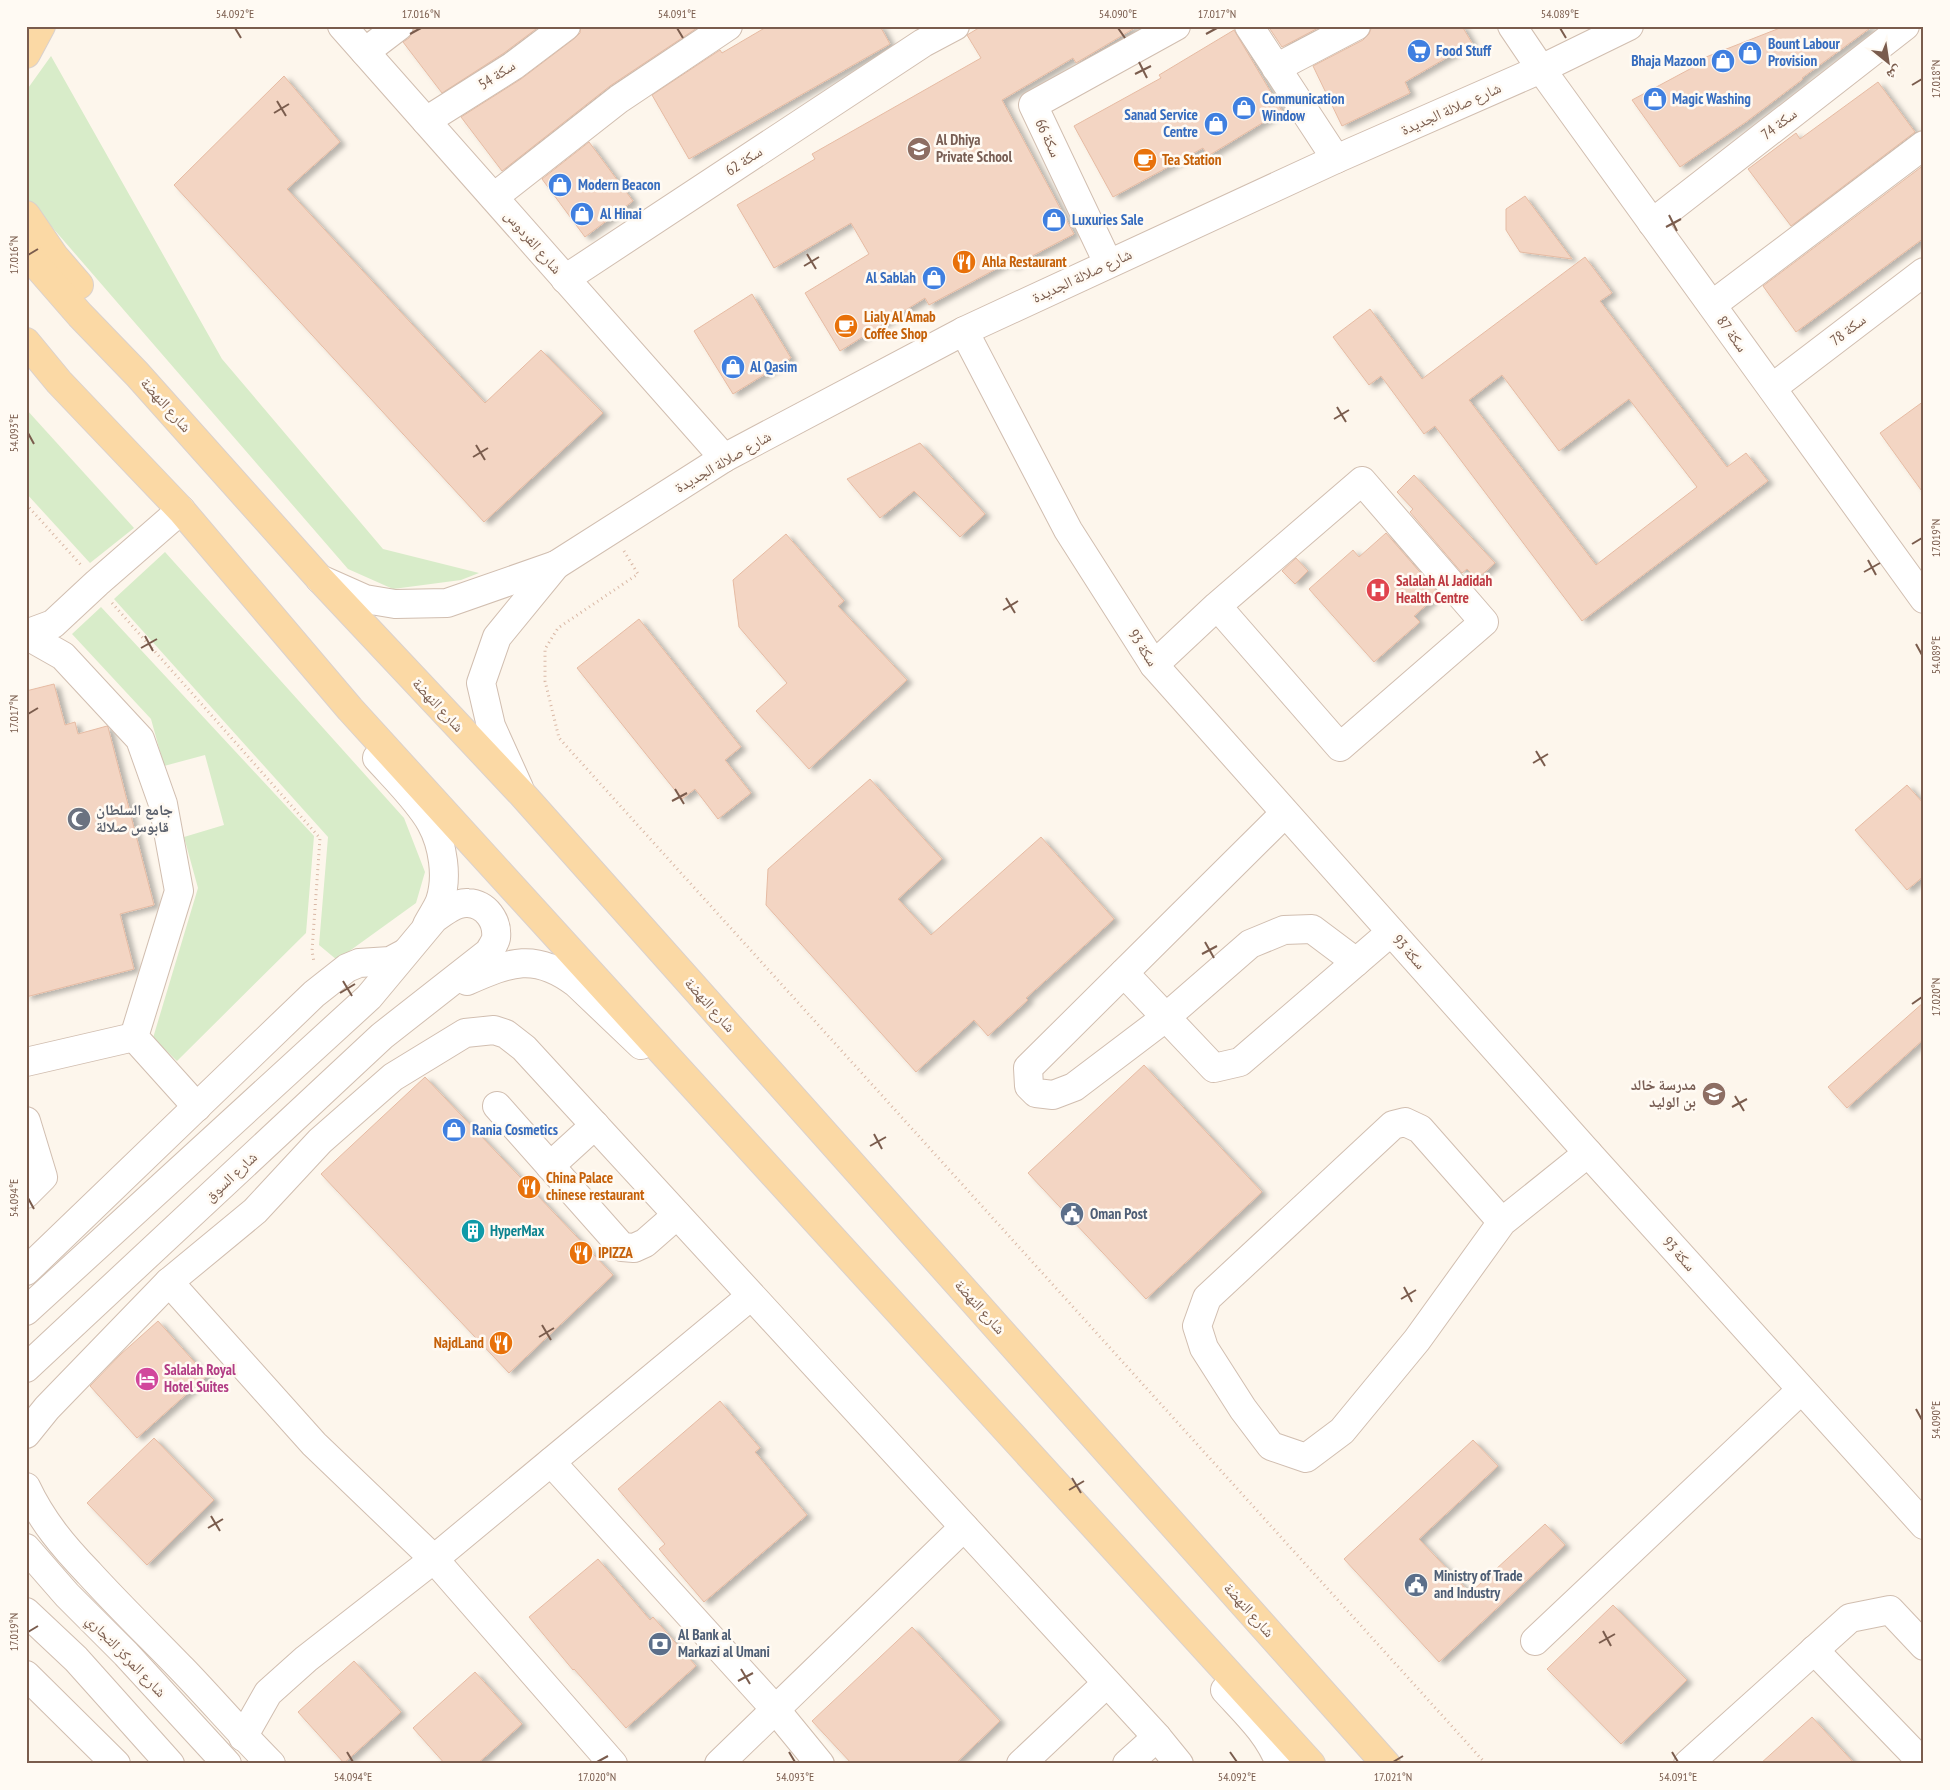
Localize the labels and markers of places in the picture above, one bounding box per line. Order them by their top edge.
place label: Bount Labour Provision [1768,34,1840,70]
supermarket icon: Food Stuff [1406,38,1432,64]
shop icon: Bount Labour Provision [1737,40,1763,66]
place label: Food Stuff [1436,41,1492,60]
shop icon: Bhaja Mazoon [1710,48,1736,74]
place label: Bhaja Mazoon [1631,51,1706,70]
shop icon: Magic Washing [1642,86,1668,112]
place label: Communication Window [1261,89,1345,125]
place label: Magic Washing [1672,89,1751,108]
shop icon: Communication Window [1231,95,1257,121]
place label: Sanad Service Centre [1124,105,1198,141]
shop icon: Sanad Service Centre [1203,111,1229,137]
place label: Al Dhiya Private School [935,130,1013,166]
school or university icon: Al Dhiya Private School [906,136,932,162]
cafe icon: Tea Station [1132,147,1158,173]
place label: Tea Station [1162,150,1222,169]
shop icon: Modern Beacon [547,172,573,198]
place label: Modern Beacon [578,175,661,194]
shop icon: Al Hinai [569,201,595,227]
place label: Al Hinai [599,204,642,223]
shop icon: Luxuries Sale [1041,207,1067,233]
place label: Luxuries Sale [1072,210,1144,229]
restaurant icon: Ahla Restaurant [951,249,977,275]
place label: Ahla Restaurant [981,252,1067,271]
shop icon: Al Sablah [921,265,947,291]
place label: Al Sablah [865,268,916,287]
place label: Lialy Al Amab Coffee Shop [864,307,936,343]
cafe icon: Lialy Al Amab Coffee Shop [833,313,859,339]
shop icon: Al Qasim [720,354,746,380]
place label: Al Qasim [749,357,797,376]
place label: Salalah Al Jadidah Health Centre [1396,571,1492,607]
hospital icon: Salalah Al Jadidah Health Centre [1365,577,1391,603]
place label: جامع السلطان قابوس صلالة [96,800,173,836]
mosque icon: جامع السلطان قابوس صلالة [66,806,92,832]
place label: مدرسة خالد بن الوليد [1631,1075,1696,1111]
school or university icon: مدرسة خالد بن الوليد [1701,1081,1727,1107]
shop icon: Rania Cosmetics [441,1117,467,1143]
place label: Rania Cosmetics [472,1120,558,1139]
place label: China Palace chinese restaurant [546,1168,645,1204]
restaurant icon: China Palace chinese restaurant [516,1174,542,1200]
public building icon: Oman Post [1059,1201,1085,1227]
place label: Oman Post [1090,1204,1148,1223]
building icon: HyperMax [460,1218,486,1244]
place label: HyperMax [490,1221,545,1240]
restaurant icon: IPIZZA [568,1240,594,1266]
place label: IPIZZA [598,1243,633,1262]
restaurant icon: NajdLand [488,1330,514,1356]
place label: NajdLand [434,1333,484,1352]
place label: Salalah Royal Hotel Suites [164,1360,236,1396]
hotel icon: Salalah Royal Hotel Suites [134,1366,160,1392]
place label: Ministry of Trade and Industry [1434,1566,1523,1602]
public building icon: Ministry of Trade and Industry [1403,1572,1429,1598]
place label: Al Bank al Markazi al Umani [677,1625,770,1661]
bank icon: Al Bank al Markazi al Umani [647,1631,673,1657]

